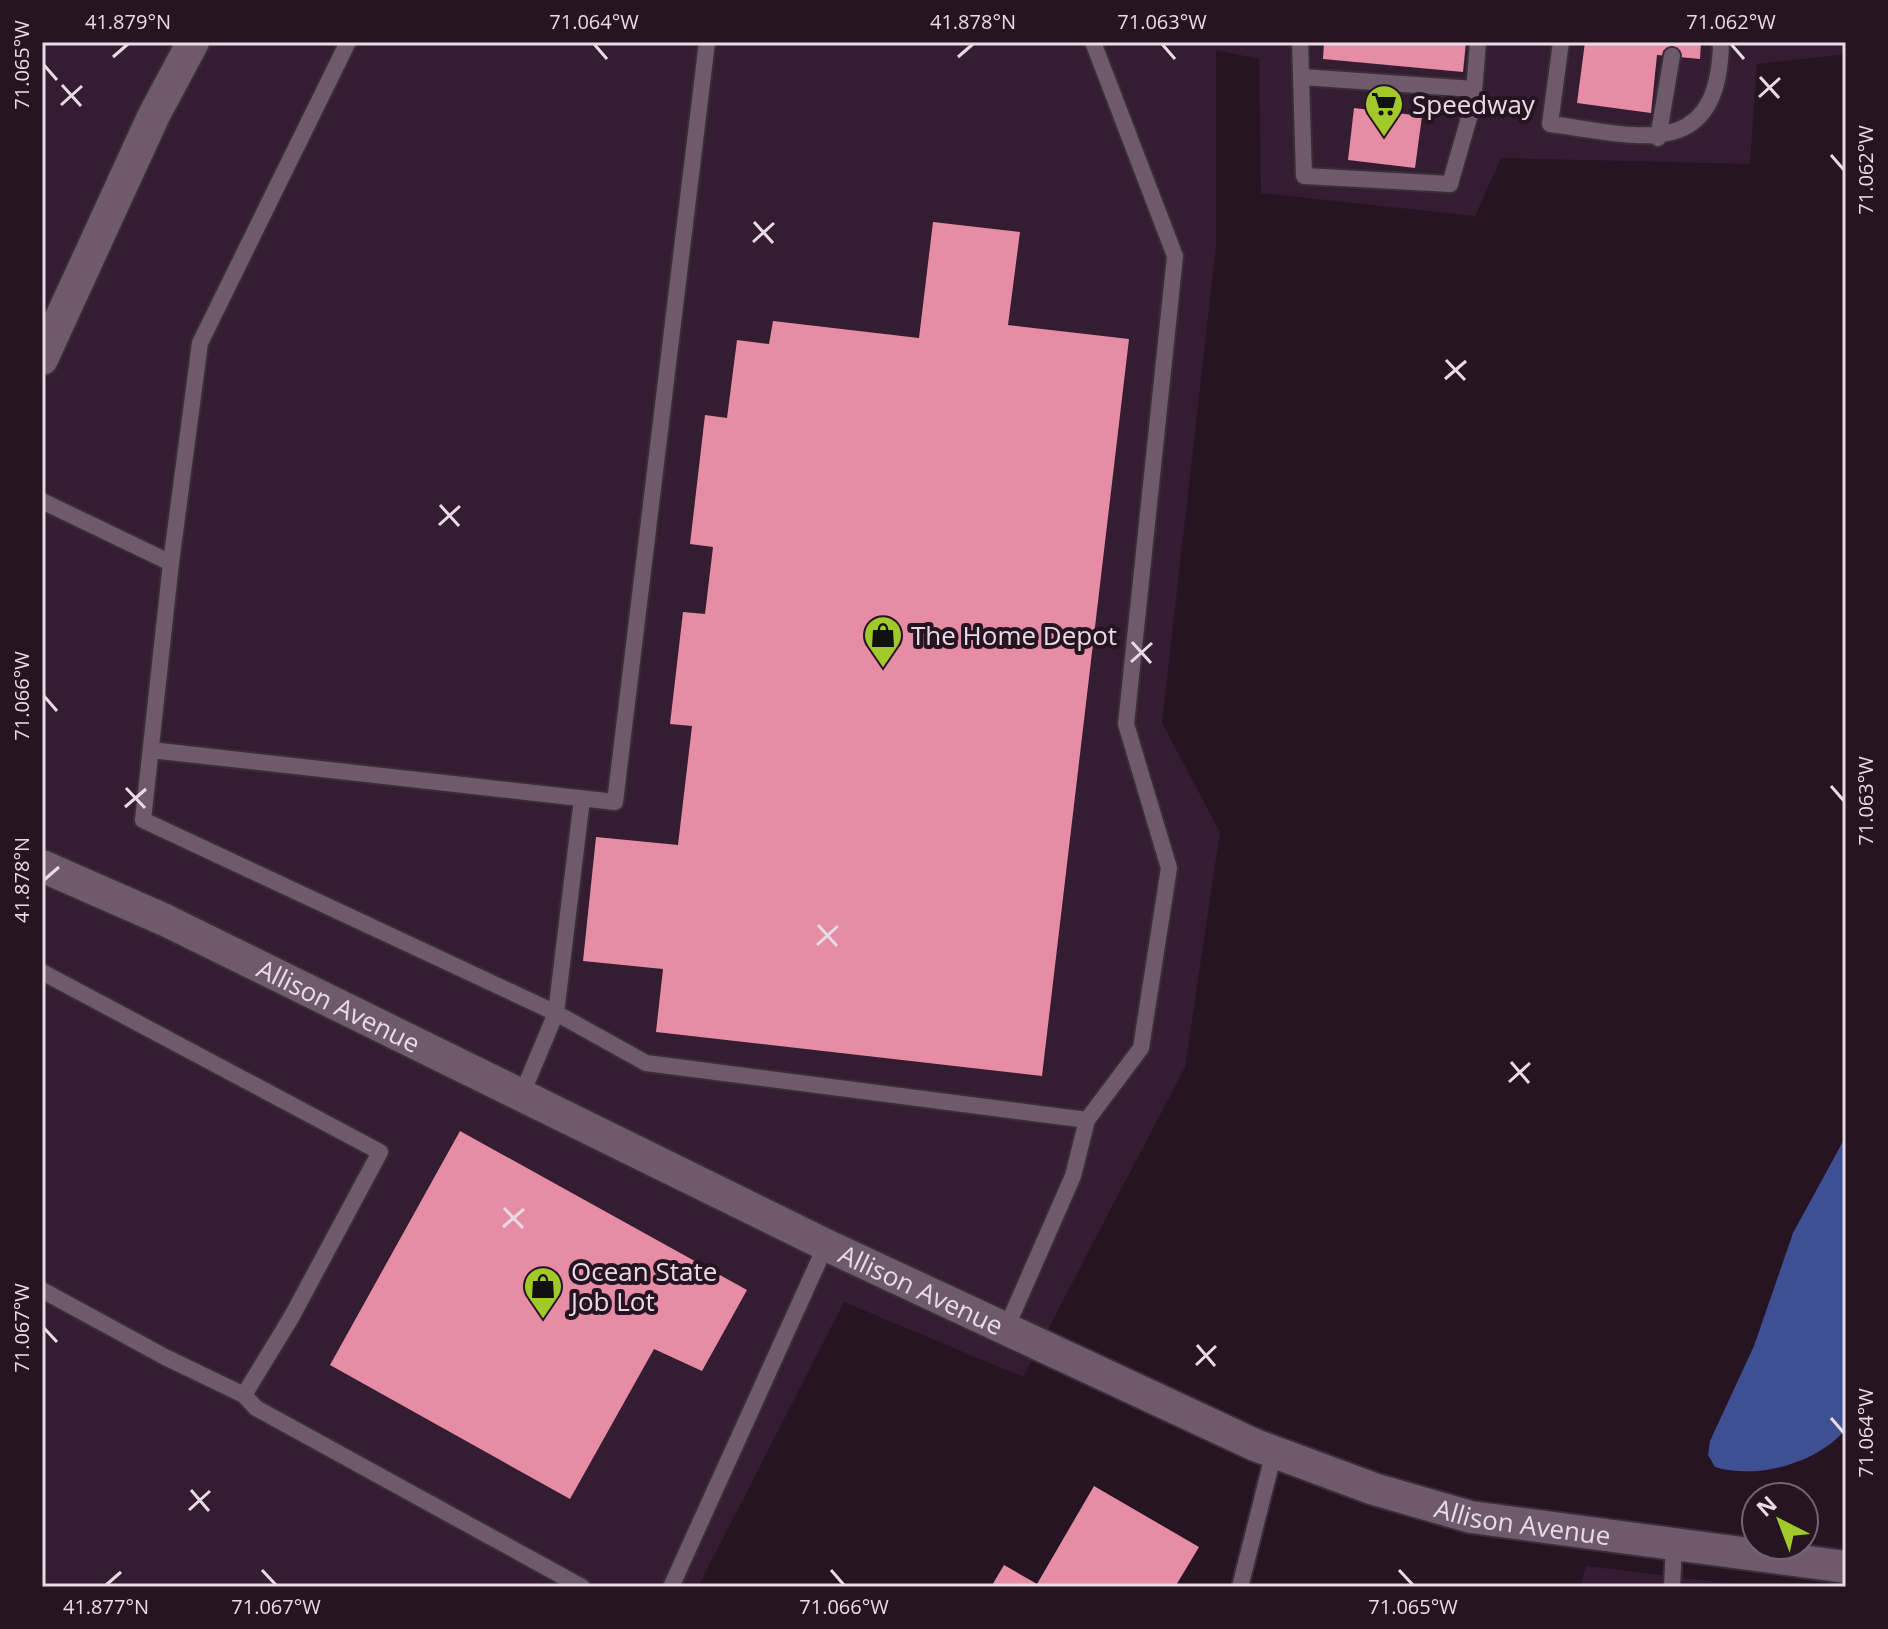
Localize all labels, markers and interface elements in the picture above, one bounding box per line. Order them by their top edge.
text: 41.879°N [85,8,171,35]
text: 71.064°W [549,8,639,35]
text: 41.878°N [930,8,1016,35]
text: 71.063°W [1117,8,1207,35]
text: 71.062°W [1686,8,1776,35]
text: 71.065°W [8,20,35,110]
supermarket icon: Speedway [1363,83,1405,138]
place label: Speedway [1412,86,1536,122]
text: 71.062°W [1852,125,1879,215]
shop icon: The Home Depot [862,614,904,669]
place label: The Home Depot [911,617,1117,653]
text: 71.066°W [8,651,35,741]
text: 71.063°W [1852,756,1879,846]
text: 41.878°N [8,837,35,923]
street label: Allison Avenue [251,950,426,1061]
street label: Allison Avenue [833,1236,1009,1343]
place label: Ocean State Job Lot [568,1253,717,1319]
shop icon: Ocean State Job Lot [522,1265,564,1320]
text: 71.067°W [8,1283,35,1373]
text: 71.064°W [1852,1388,1879,1478]
north arrow [1740,1481,1820,1561]
text: N [1749,1488,1783,1523]
street label: Allison Avenue [1431,1489,1613,1553]
text: 41.877°N [63,1593,149,1620]
text: 71.067°W [231,1593,321,1620]
text: 71.066°W [799,1593,889,1620]
text: 71.065°W [1368,1593,1458,1620]

